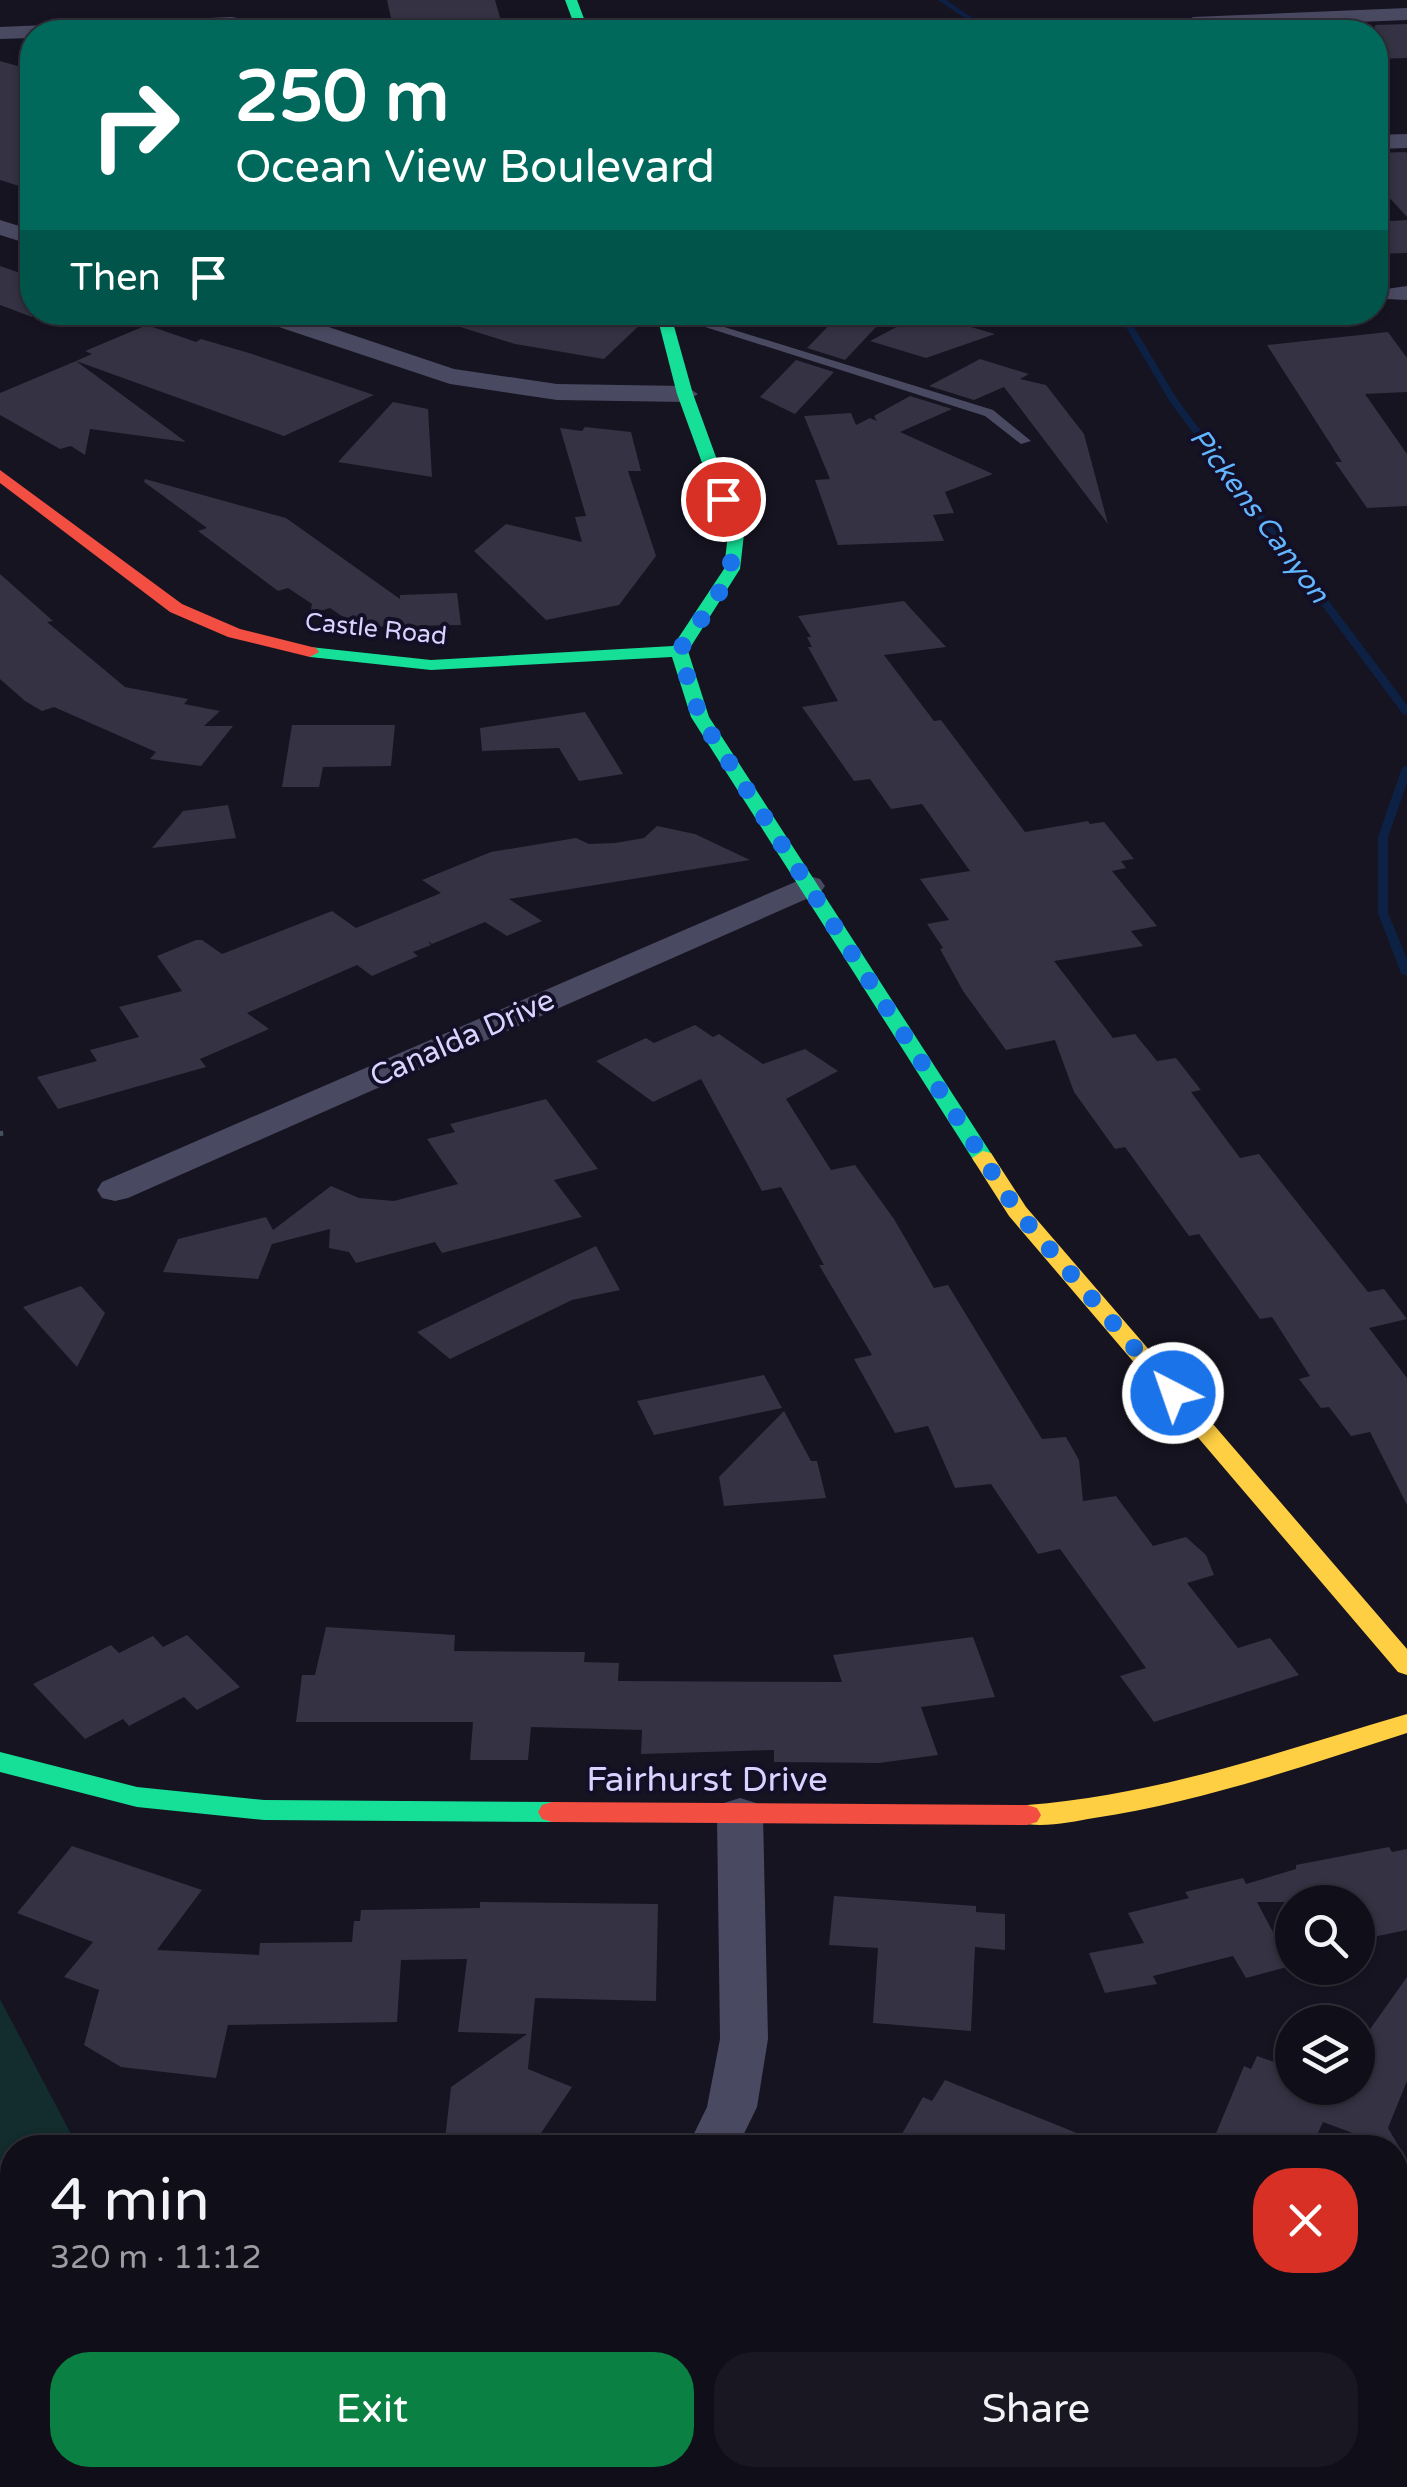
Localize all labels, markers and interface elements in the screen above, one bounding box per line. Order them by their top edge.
text: 250 m [235,56,449,140]
icon: right [70,60,200,190]
text: Ocean View Boulevard [235,141,715,195]
icon: arrive [181,250,236,305]
text: Then [70,255,161,301]
water label: Pickens Canyon [1182,422,1337,610]
pin [681,457,766,542]
icon: arrive [696,472,751,527]
street label: Castle Road [303,607,448,651]
street label: Canalda Drive [364,981,560,1096]
position arrow [1121,1341,1225,1445]
street label: Fairhurst Drive [586,1759,828,1801]
map controls [1275,1885,1375,2105]
button: search [1275,1885,1375,1985]
button: layers [1275,2005,1375,2105]
text: 4 min [50,2165,210,2237]
button: close [1253,2168,1358,2273]
text: 320 m · 11:12 [50,2239,262,2277]
button: Exit [50,2352,694,2467]
button: Share [714,2352,1358,2467]

